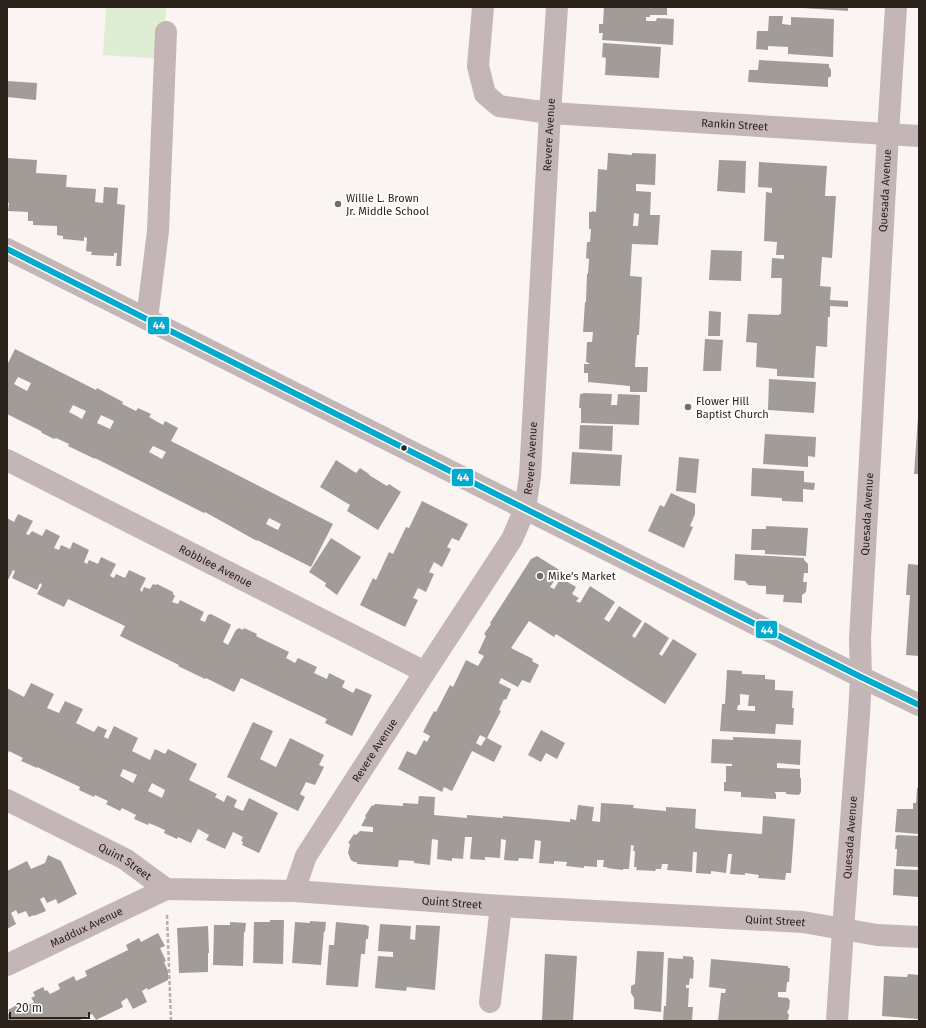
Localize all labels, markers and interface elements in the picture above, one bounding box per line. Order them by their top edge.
street label: Revere Avenue [540,98,557,172]
street label: Rankin Street [701,116,769,133]
street label: Quesada Avenue [876,149,894,232]
place label: Willie L. Brown Jr. Middle School [346,192,429,218]
marker: Willie L. Brown Jr. Middle School [333,199,343,209]
line badge: 44 [147,316,170,335]
text: 44 [153,319,165,332]
place label: Flower Hill Baptist Church [696,395,769,421]
marker: Flower Hill Baptist Church [683,402,693,412]
street label: Revere Avenue [521,421,539,495]
unlabelled marker [399,443,409,453]
line badge: 44 [451,468,474,487]
text: 44 [457,471,469,484]
street label: Quesada Avenue [858,472,876,556]
street label: Robblee Avenue [177,542,255,590]
place label: Mike's Market [548,570,616,583]
marker: Mike's Market [535,571,545,581]
line badge: 44 [755,620,778,639]
text: 44 [761,624,773,637]
street label: Revere Avenue [349,716,400,784]
street label: Quesada Avenue [840,796,859,879]
street label: Quint Street [96,840,154,883]
street label: Quint Street [421,894,482,911]
street label: Maddux Avenue [48,904,125,950]
street label: Quint Street [745,912,807,929]
scale bar [10,994,89,1020]
text: 20 m [16,1001,42,1015]

